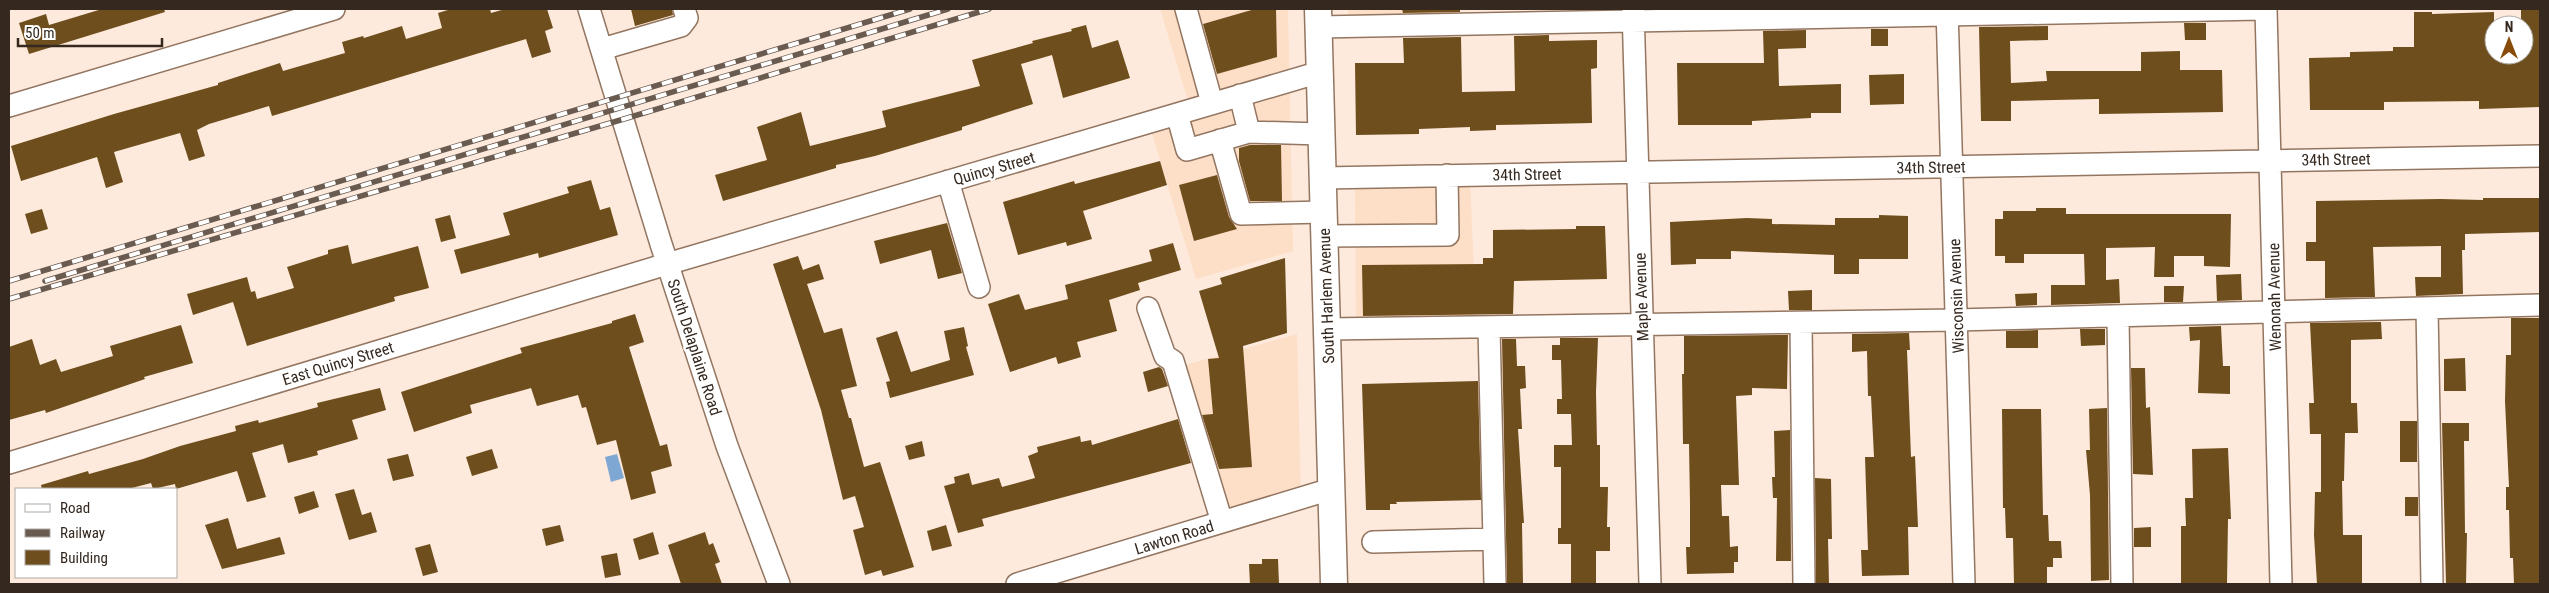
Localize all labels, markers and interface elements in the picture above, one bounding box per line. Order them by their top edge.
scale bar [18,15,161,47]
north arrow [2484,15,2534,65]
text: N [2505,19,2513,35]
text: 50 m [25,24,55,42]
street label: Quincy Street [951,148,1037,189]
street label: 34th Street [2301,149,2371,170]
street label: 34th Street [1896,157,1966,178]
street label: 34th Street [1492,164,1562,185]
street label: South Harlem Avenue [1315,228,1338,364]
street label: Wisconsin Avenue [1945,238,1968,354]
street label: Wenonah Avenue [2264,243,2285,351]
street label: Maple Avenue [1630,252,1653,342]
street label: South Delaplaine Road [664,277,726,418]
street label: East Quincy Street [280,337,396,389]
legend [15,488,178,578]
text: Road [60,499,90,517]
street label: Lawton Road [1132,516,1216,559]
text: Railway [60,524,105,542]
text: Building [60,549,108,567]

